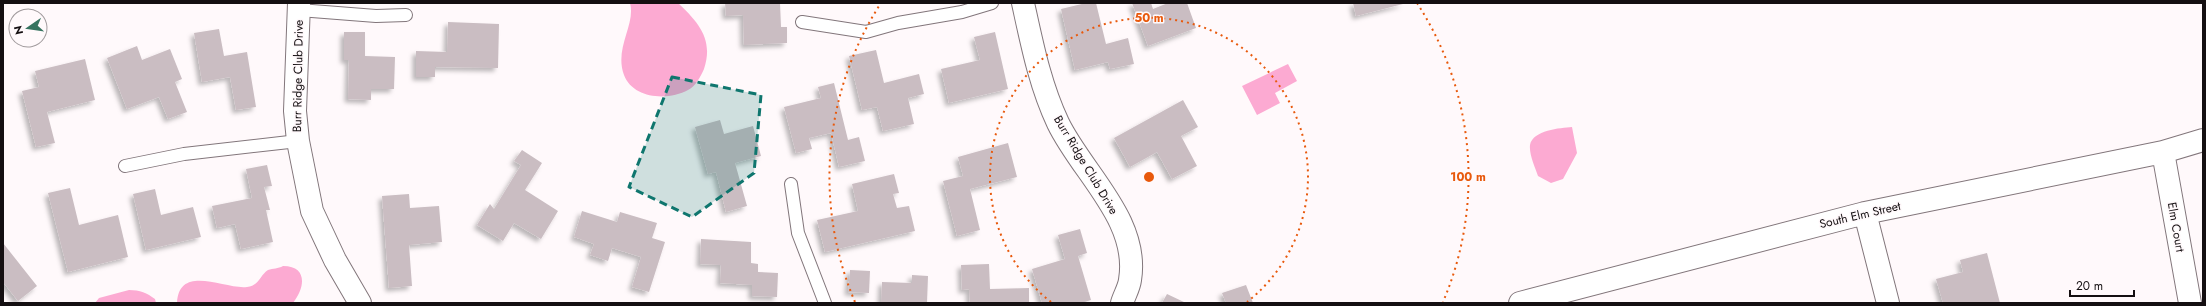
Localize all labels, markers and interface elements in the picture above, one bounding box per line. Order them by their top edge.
north arrow [8,8,48,48]
text: 50 m [1134,9,1164,27]
street label: Burr Ridge Club Drive [288,20,308,132]
text: N [9,24,27,36]
street label: Burr Ridge Club Drive [1049,112,1123,218]
text: 100 m [1450,168,1486,186]
centre of rings [1142,170,1156,184]
street label: South Elm Street [1817,197,1903,233]
street label: Elm Court [2163,201,2189,253]
scale bar [2070,272,2134,298]
text: 20 m [2076,277,2103,295]

